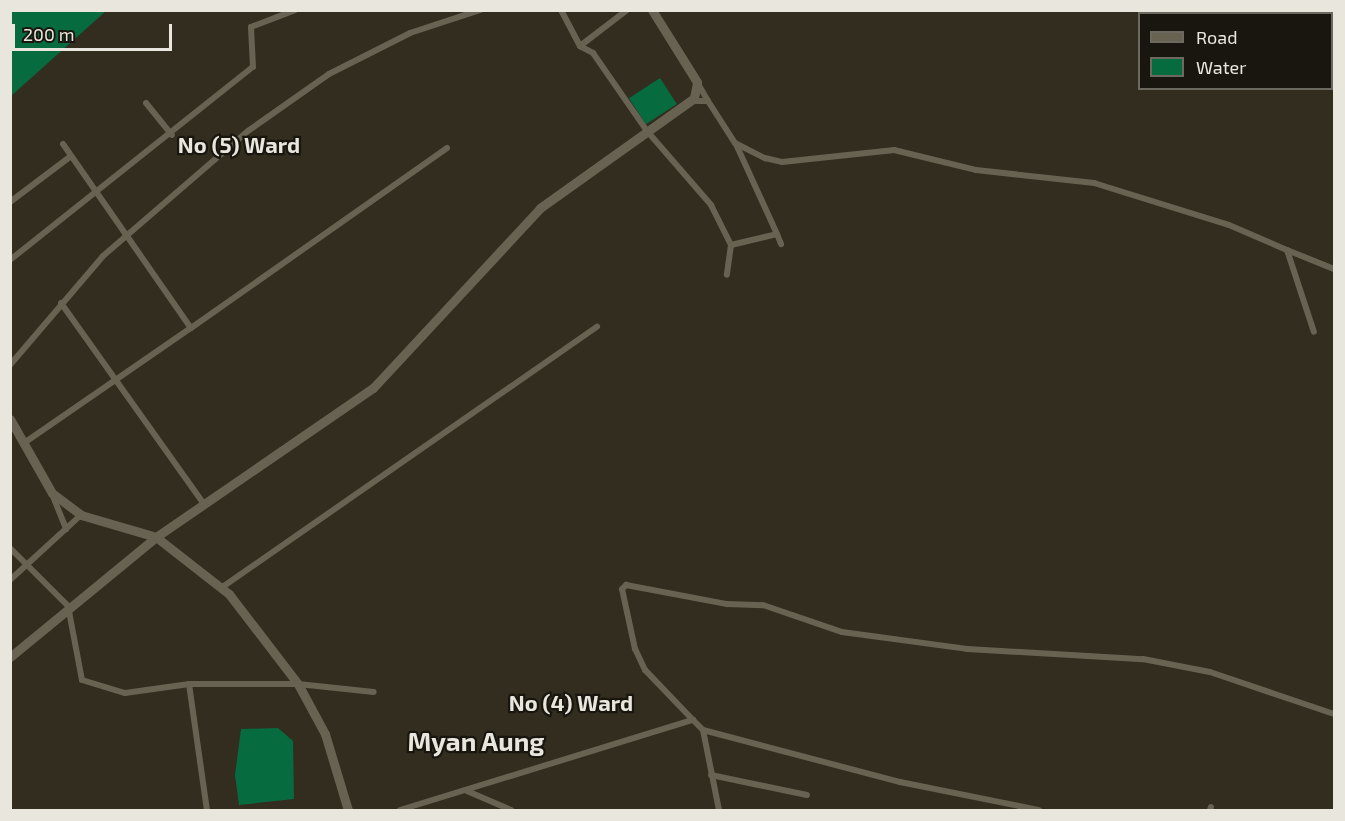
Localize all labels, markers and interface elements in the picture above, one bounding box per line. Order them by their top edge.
scale bar [15,12,176,50]
legend [1138,12,1333,90]
text: 200 m [23,23,75,45]
text: Road [1196,26,1237,48]
text: Water [1196,56,1246,78]
district label: No (5) Ward [178,132,300,158]
district label: No (4) Ward [509,690,633,716]
district label: Myan Aung [407,725,545,757]

